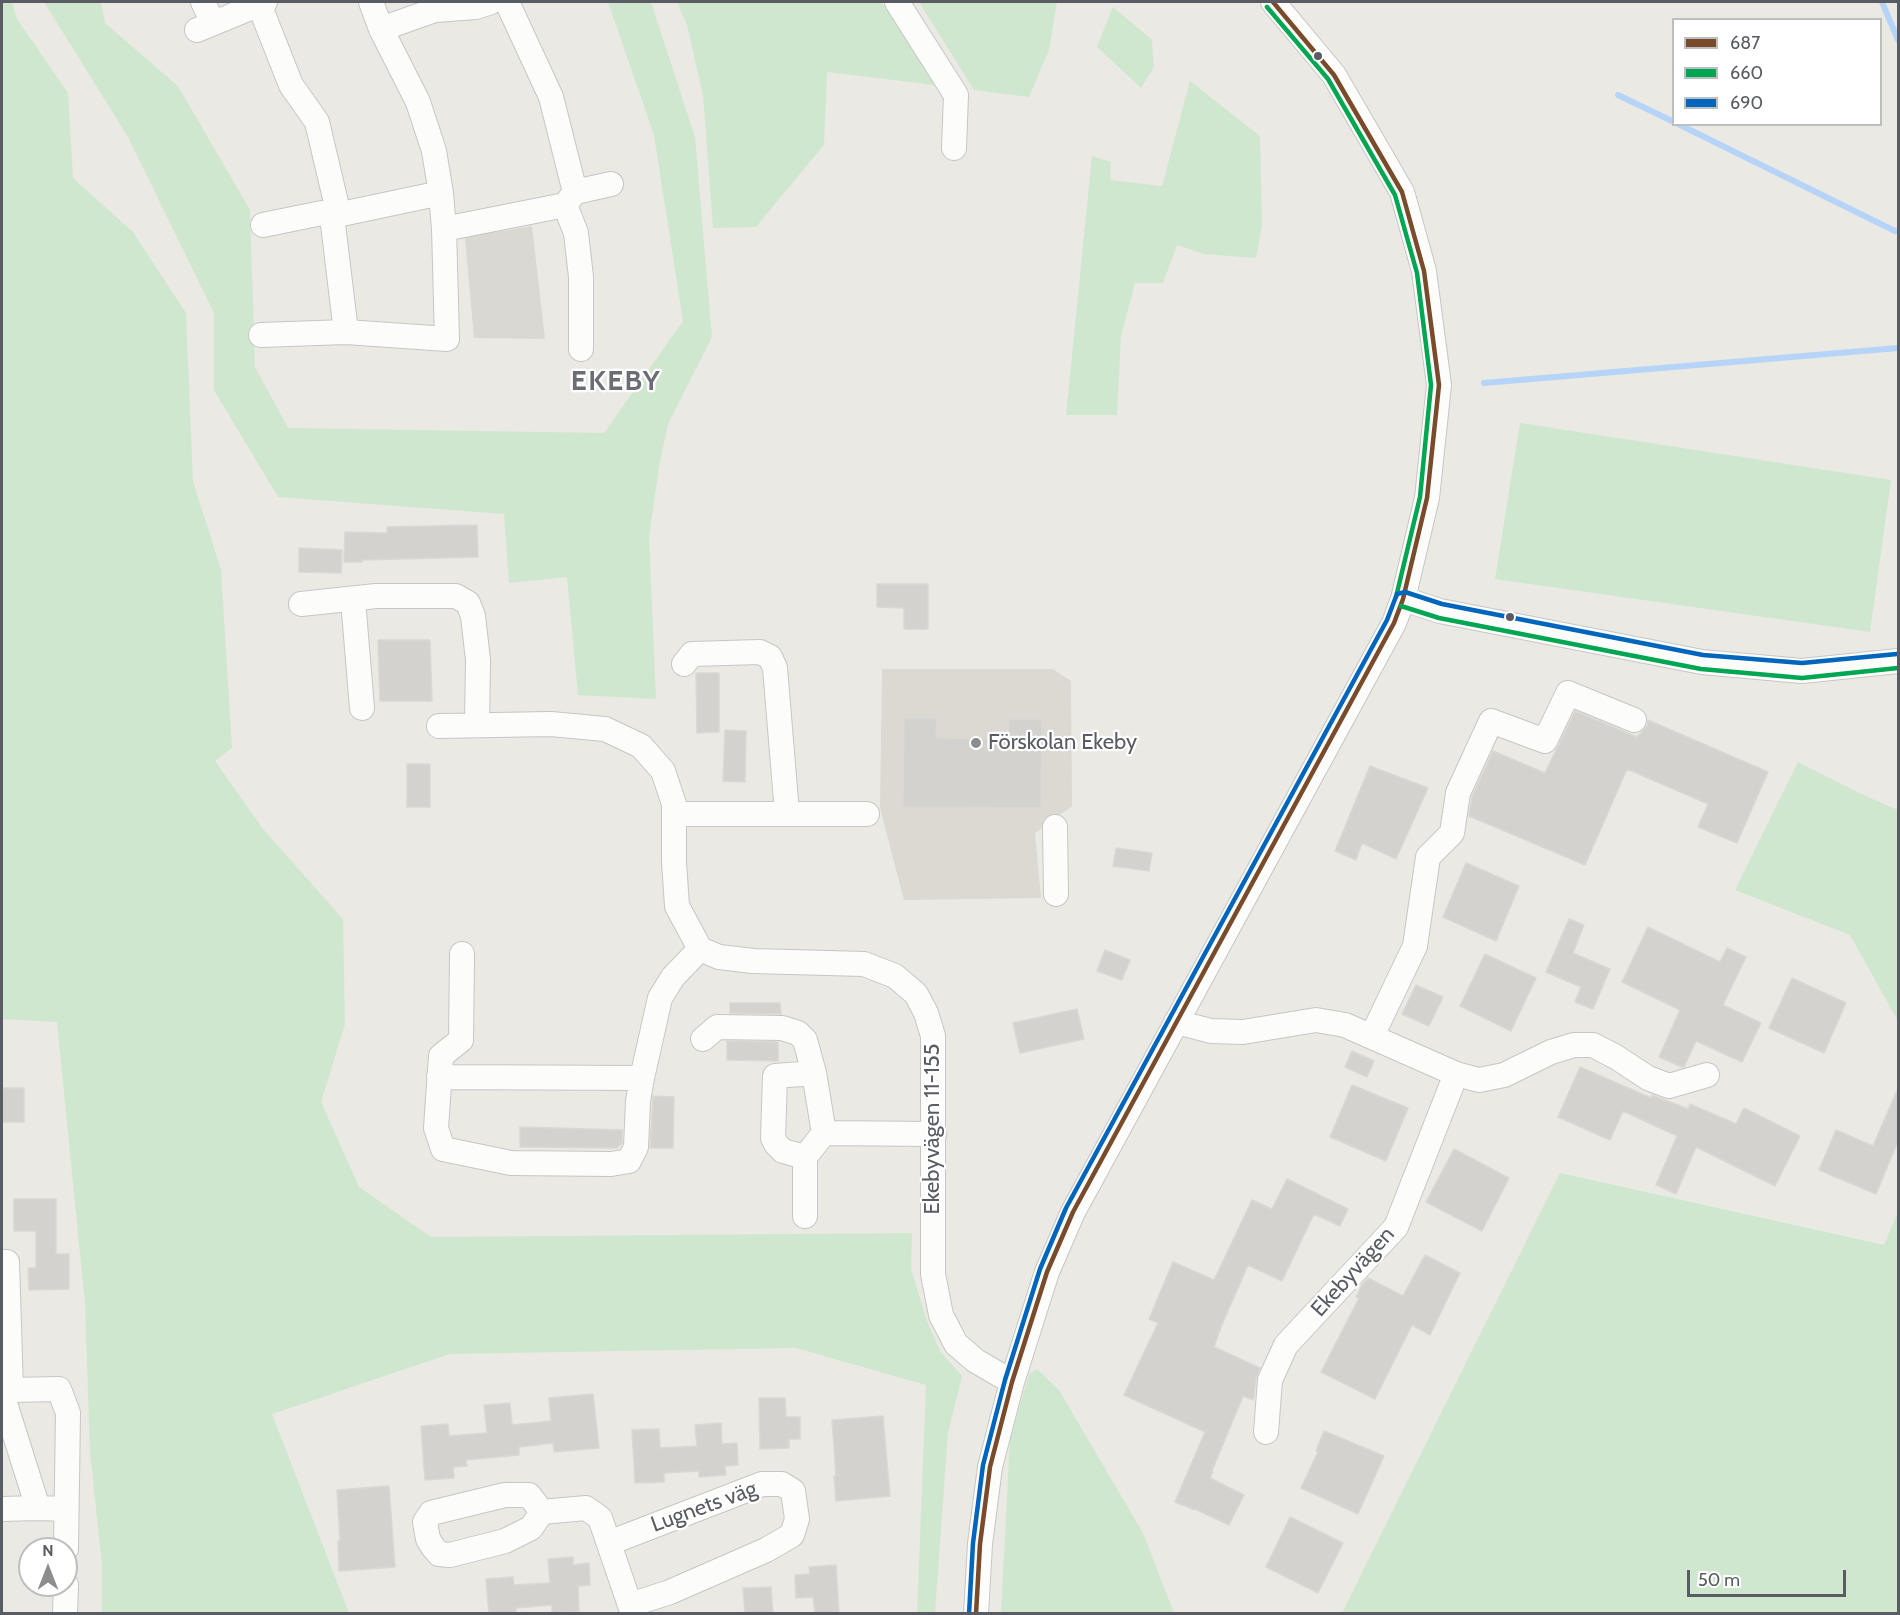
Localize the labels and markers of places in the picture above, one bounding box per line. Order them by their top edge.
unlabelled marker [1312,50,1324,62]
unlabelled marker [1504,611,1516,623]
place label: Förskolan Ekeby [988,730,1137,756]
marker: Förskolan Ekeby [969,736,983,750]

